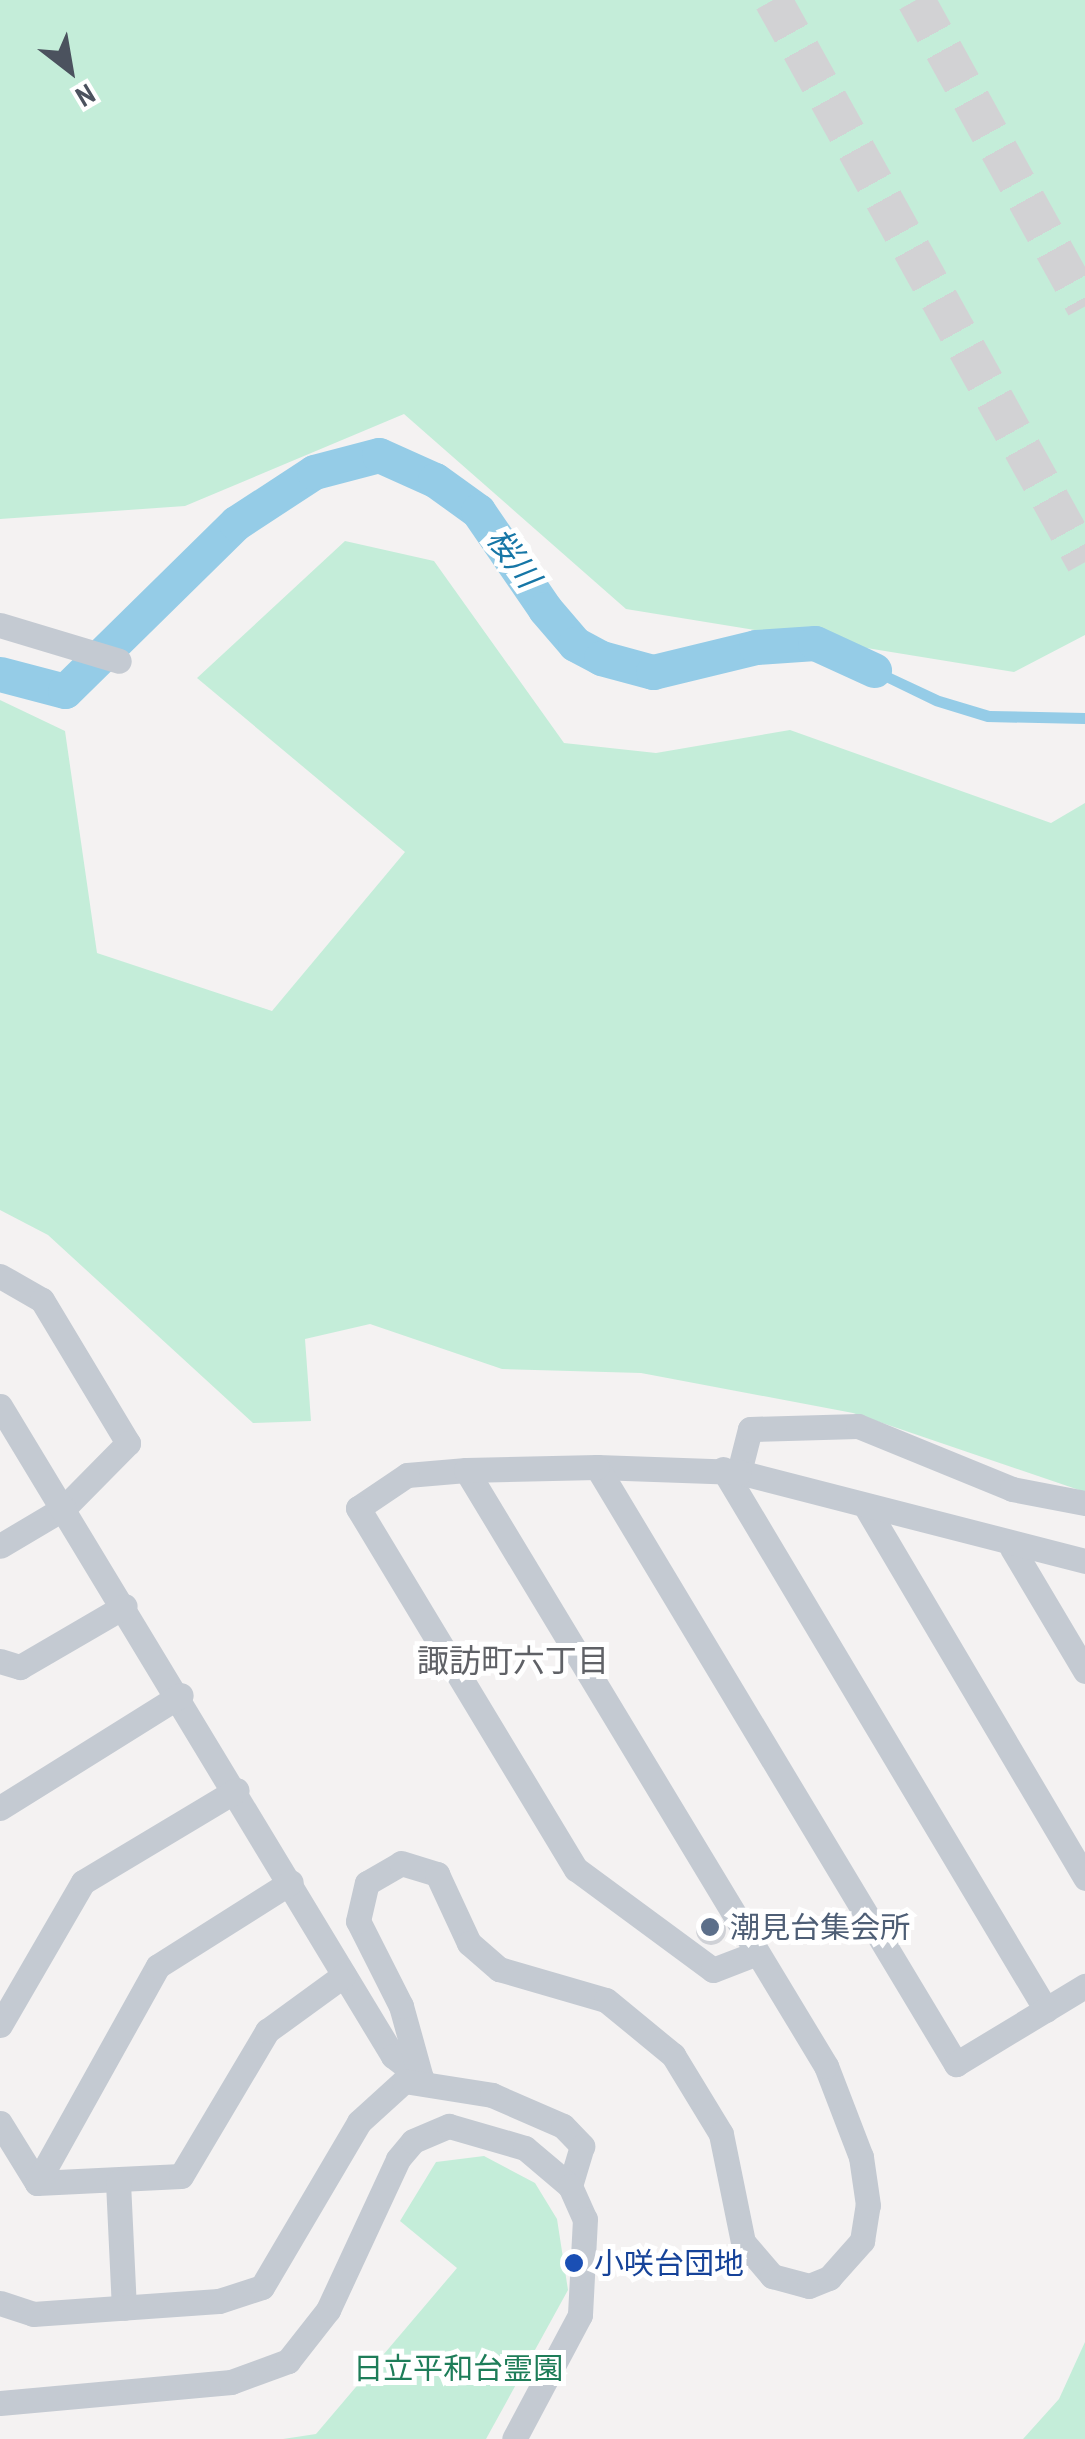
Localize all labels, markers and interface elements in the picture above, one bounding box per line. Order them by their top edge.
north arrow [20,20,120,120]
text: N [69,75,102,116]
water label: 桜川 [479,521,547,595]
district label: 諏訪町六丁目 [417,1642,609,1680]
place label: 潮見台集会所 [730,1909,910,1945]
marker: 潮見台集会所 [699,1916,721,1938]
place label: 小咲台団地 [594,2245,744,2281]
marker: 小咲台団地 [563,2252,585,2274]
park label: 日立平和台霊園 [353,2350,563,2386]

